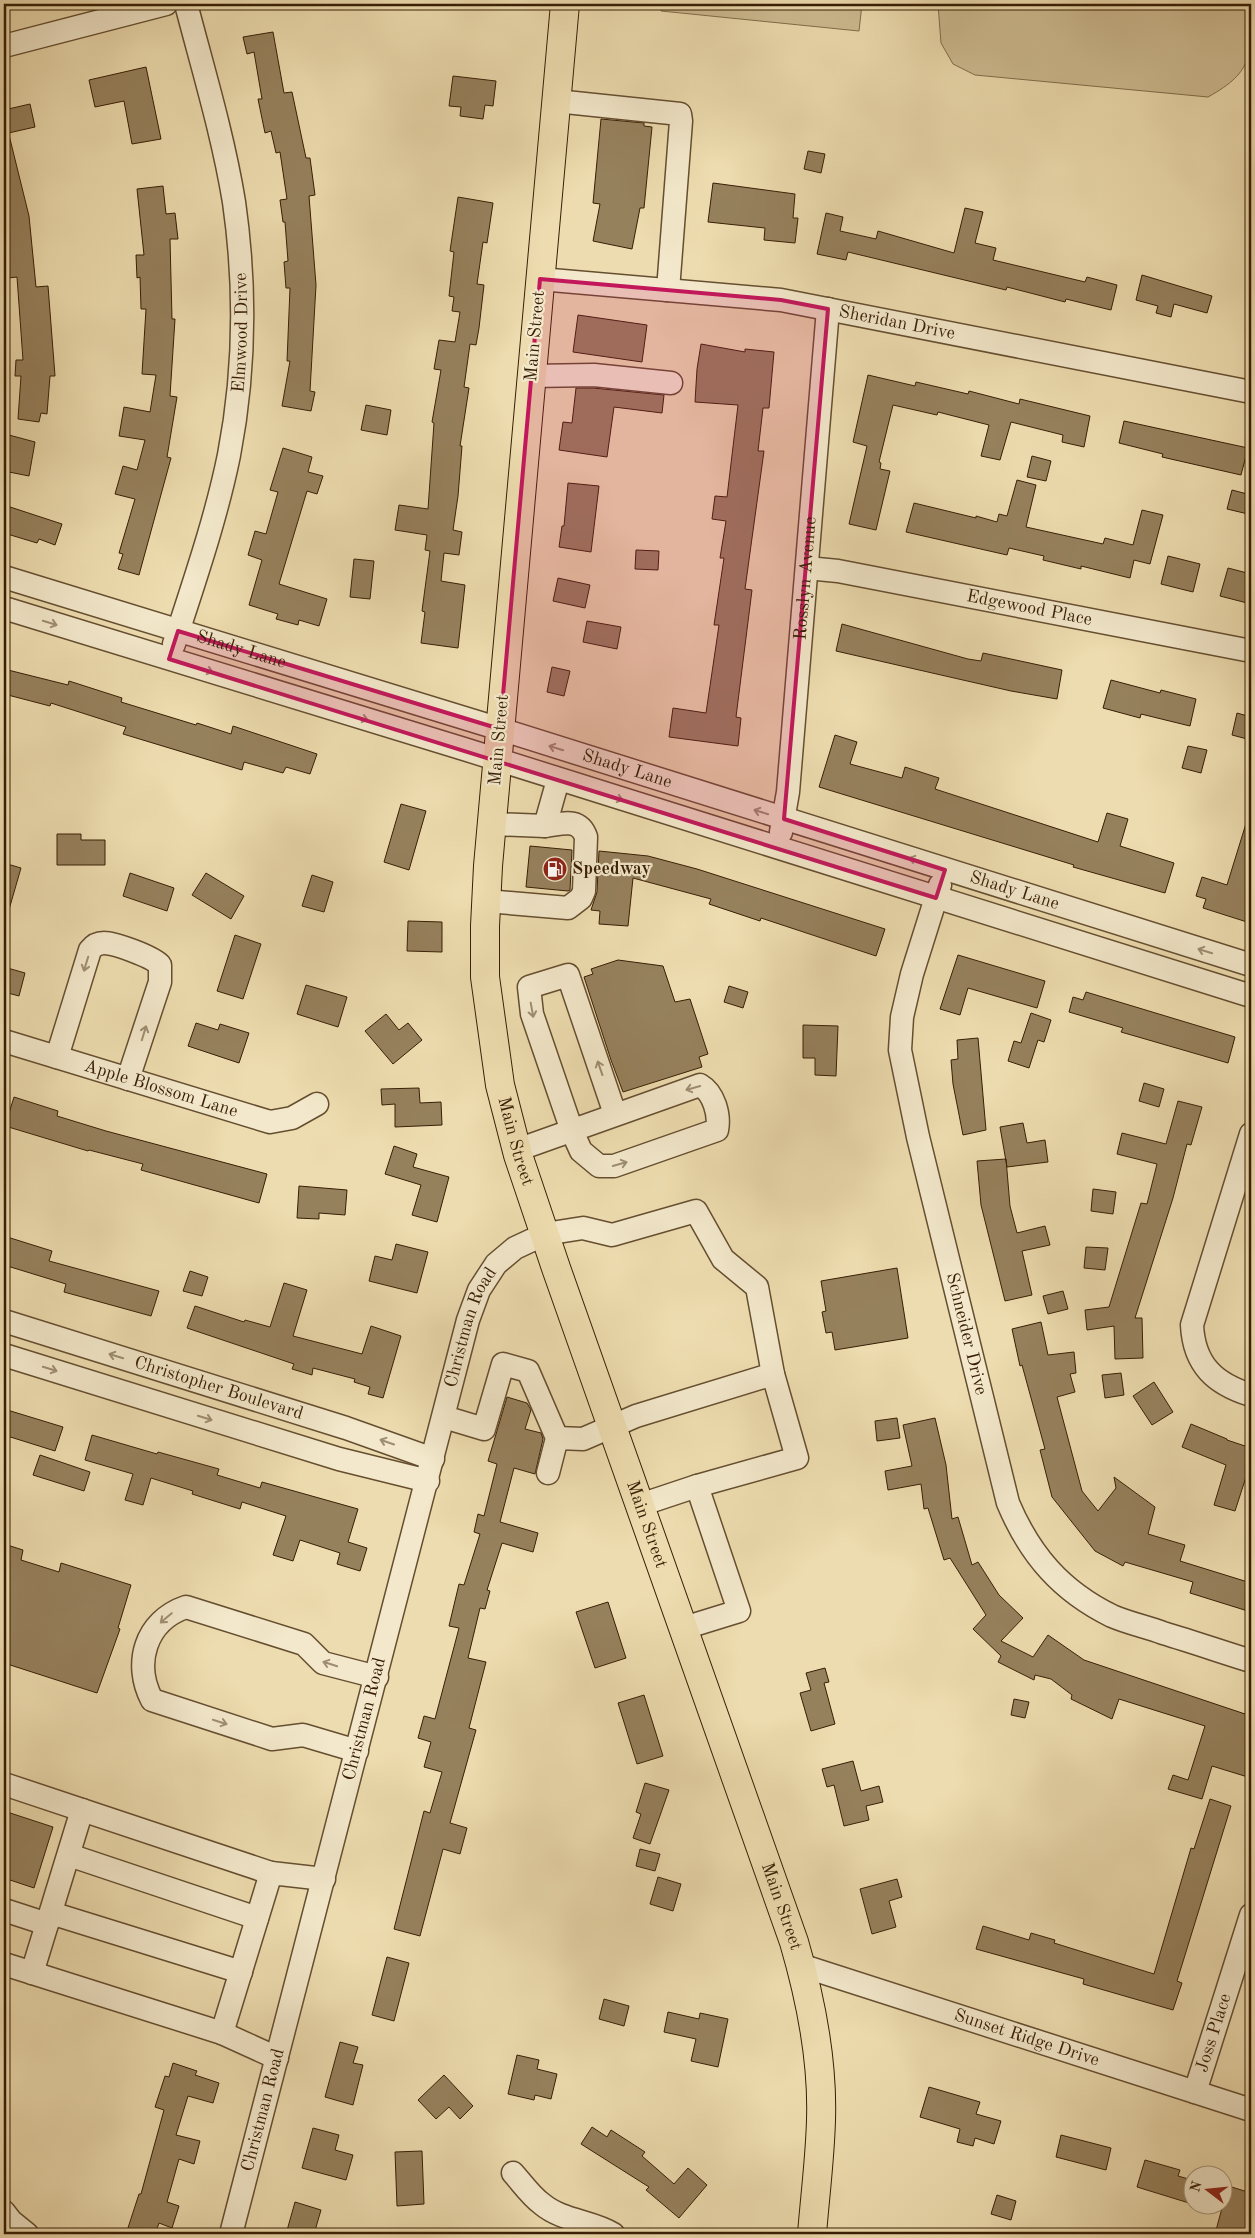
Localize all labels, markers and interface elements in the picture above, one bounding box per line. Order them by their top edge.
street label: Elmwood Drive [229,272,251,394]
street label: Main Street [522,290,548,382]
street label: Sheridan Drive [837,303,956,343]
street label: Rosslyn Avenue [792,516,820,641]
street label: Edgewood Place [965,587,1094,629]
one-way arrow [42,618,58,628]
street label: Shady Lane [194,627,288,672]
one-way arrow [197,666,213,676]
street label: Main Street [486,694,512,786]
one-way arrow [353,713,369,723]
one-way arrow [548,743,564,752]
street label: Shady Lane [580,746,674,791]
one-way arrow [608,794,624,804]
one-way arrow [753,806,769,816]
one-way arrow [908,855,924,865]
fuel station icon: Speedway [542,856,568,882]
place label: Speedway [572,860,651,878]
street label: Shady Lane [967,868,1061,913]
one-way arrow [1197,945,1213,955]
one-way arrow [80,956,90,972]
one-way arrow [528,1001,538,1017]
one-way arrow [139,1025,149,1041]
street label: Apple Blossom Lane [82,1057,240,1121]
one-way arrow [595,1061,604,1077]
one-way arrow [685,1083,701,1093]
street label: Main Street [494,1095,537,1188]
one-way arrow [611,1158,627,1168]
street label: Christman Road [442,1264,500,1389]
street label: Schneider Drive [943,1271,990,1397]
one-way arrow [108,1350,124,1360]
street label: Christopher Boulevard [132,1353,305,1423]
one-way arrow [42,1365,58,1375]
one-way arrow [197,1413,213,1423]
one-way arrow [380,1437,396,1447]
street label: Main Street [623,1478,670,1571]
one-way arrow [160,1613,173,1624]
street label: Christman Road [340,1656,389,1782]
one-way arrow [322,1659,338,1669]
one-way arrow [211,1718,227,1727]
street label: Main Street [758,1860,805,1952]
street label: Joss Place [1193,1991,1235,2074]
street label: Sunset Ridge Drive [952,2006,1101,2070]
street label: Christman Road [239,2047,288,2174]
north arrow [1182,2166,1232,2216]
text: N [1188,2179,1205,2194]

